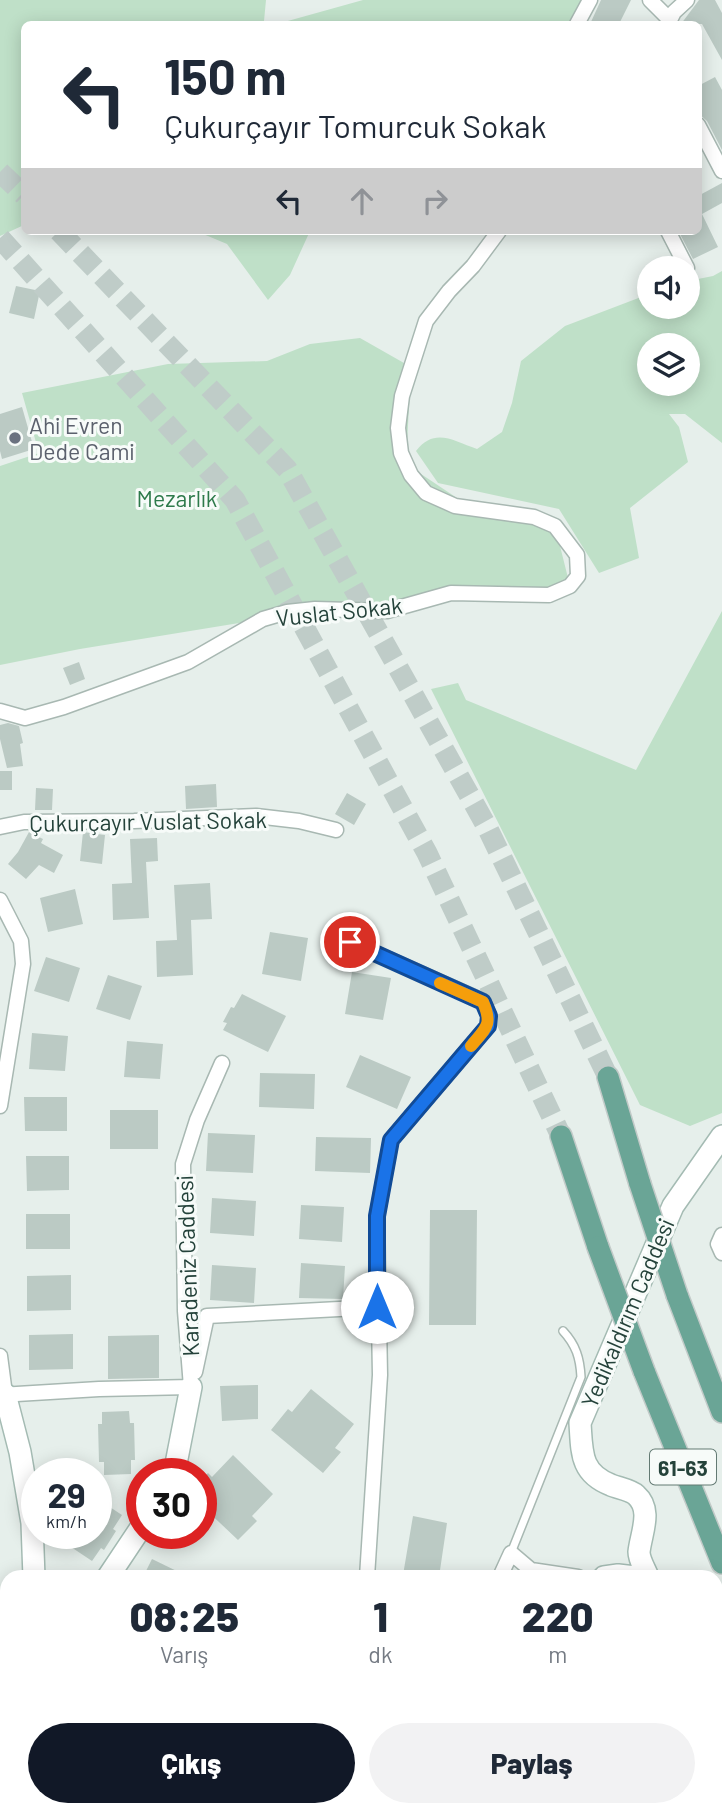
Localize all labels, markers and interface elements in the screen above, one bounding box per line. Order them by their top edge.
text: 150 m [164,46,286,105]
icon: left [49,49,140,140]
text: Çukurçayır Tomurcuk Sokak [164,106,547,144]
icon: left [270,182,308,220]
icon: ahead [343,182,381,220]
icon: right [416,182,454,220]
map controls [637,256,700,396]
button: sound [637,256,700,319]
button: layers [637,333,700,396]
place label: Ahi Evren Dede Cami [29,411,134,465]
marker: Ahi Evren Dede Cami [7,430,23,446]
park label: Mezarlık [137,484,217,512]
street label: Vuslat Sokak [274,590,404,632]
street label: Çukurçayır Vuslat Sokak [29,805,267,837]
pin [320,912,380,972]
icon: arrive [331,923,369,961]
street label: Karadeniz Caddesi [170,1175,204,1357]
street label: Yedikaldırım Caddesi [575,1214,679,1412]
position arrow [340,1270,414,1344]
road number: 61-63 [650,1450,716,1484]
speed limit sign: 30 [126,1458,217,1549]
text: 29 [47,1473,86,1515]
text: km/h [46,1510,87,1532]
text: 08:25 [129,1590,239,1640]
text: 1 [373,1590,388,1640]
text: 220 [522,1590,594,1640]
text: Varış [160,1640,208,1668]
text: dk [368,1640,392,1668]
text: m [548,1640,567,1668]
button: Çıkış [28,1723,355,1803]
button: Paylaş [369,1723,695,1803]

